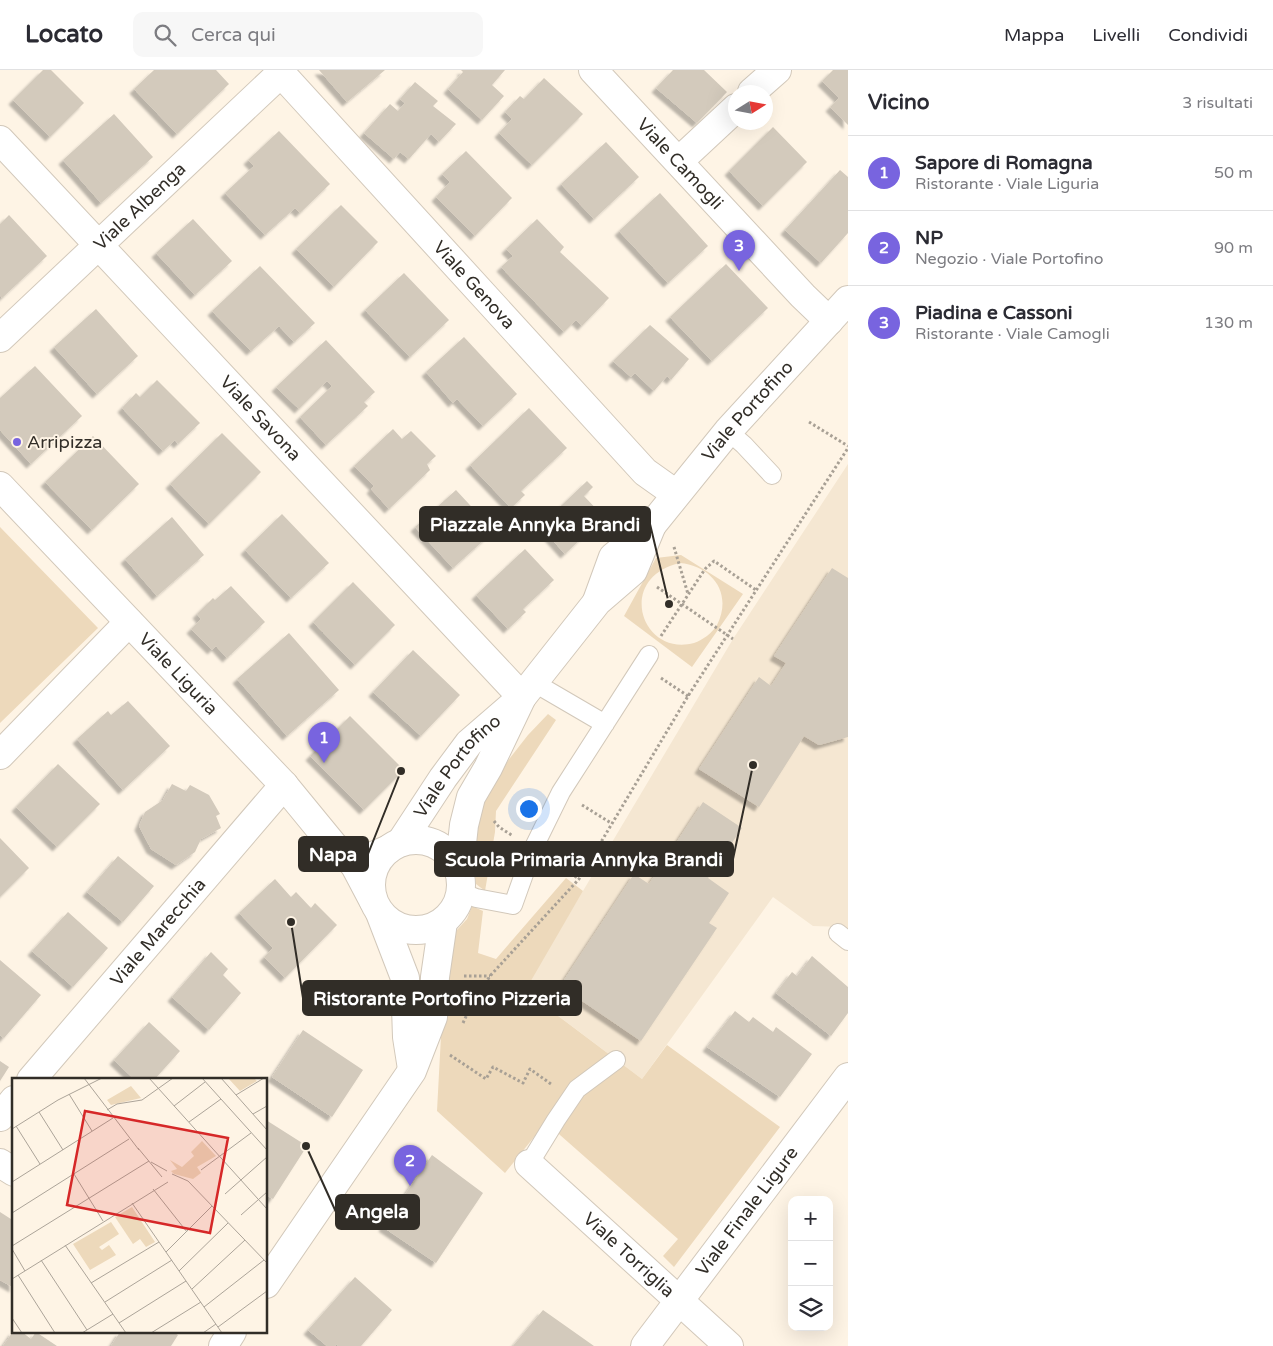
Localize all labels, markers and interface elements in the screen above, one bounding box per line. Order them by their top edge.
search box [133,12,483,57]
text: Locato [25,20,103,49]
icon: search [151,21,179,49]
text: Cerca qui [191,24,276,46]
text: Mappa [1004,24,1064,46]
text: Livelli [1092,24,1140,46]
text: Condividi [1168,24,1248,46]
north arrow [728,85,773,130]
text: Vicino [868,90,930,115]
text: 3 risultati [1182,93,1253,113]
street label: Viale Camogli [632,114,728,214]
text: Sapore di Romagna [915,152,1093,174]
street label: Viale Albenga [89,158,190,255]
text: 1 [879,163,889,183]
text: 50 m [1214,163,1253,183]
text: Ristorante · Viale Liguria [915,174,1099,194]
text: NP [915,227,943,249]
pin: 3 [723,230,755,271]
street label: Viale Genova [428,236,520,334]
text: 2 [879,238,889,258]
text: 90 m [1214,238,1253,258]
text: Negozio · Viale Portofino [915,249,1103,269]
text: Piadina e Cassoni [915,302,1073,324]
text: 3 [879,313,889,333]
text: 130 m [1204,313,1253,333]
text: Ristorante · Viale Camogli [915,324,1110,344]
street label: Viale Portofino [697,356,798,466]
street label: Viale Savona [215,371,306,465]
place label: Arripizza [27,431,102,453]
marker: Arripizza [11,436,23,448]
callout: Piazzale Annyka Brandi [420,507,650,541]
text: Piazzale Annyka Brandi [430,514,640,537]
street label: Viale Liguria [134,628,223,719]
street label: Viale Portofino [409,710,505,822]
pin: 1 [308,722,340,763]
your location [516,796,542,822]
callout: Napa [299,837,368,871]
callout: Scuola Primaria Annyka Brandi [435,842,733,876]
text: Napa [309,844,357,867]
text: Scuola Primaria Annyka Brandi [445,849,723,872]
street label: Viale Marecchia [106,873,210,991]
callout: Ristorante Portofino Pizzeria [303,981,581,1015]
text: Ristorante Portofino Pizzeria [313,988,571,1010]
inset map [12,1078,268,1334]
street label: Viale Finale Ligure [691,1142,803,1280]
pin: 2 [394,1145,426,1186]
callout: Angela [336,1195,419,1229]
map controls [788,1196,833,1331]
button: + [788,1196,833,1241]
text: Angela [345,1201,409,1224]
street label: Viale Torriglia [579,1208,679,1302]
button: − [788,1241,833,1286]
button: layers [788,1286,833,1331]

